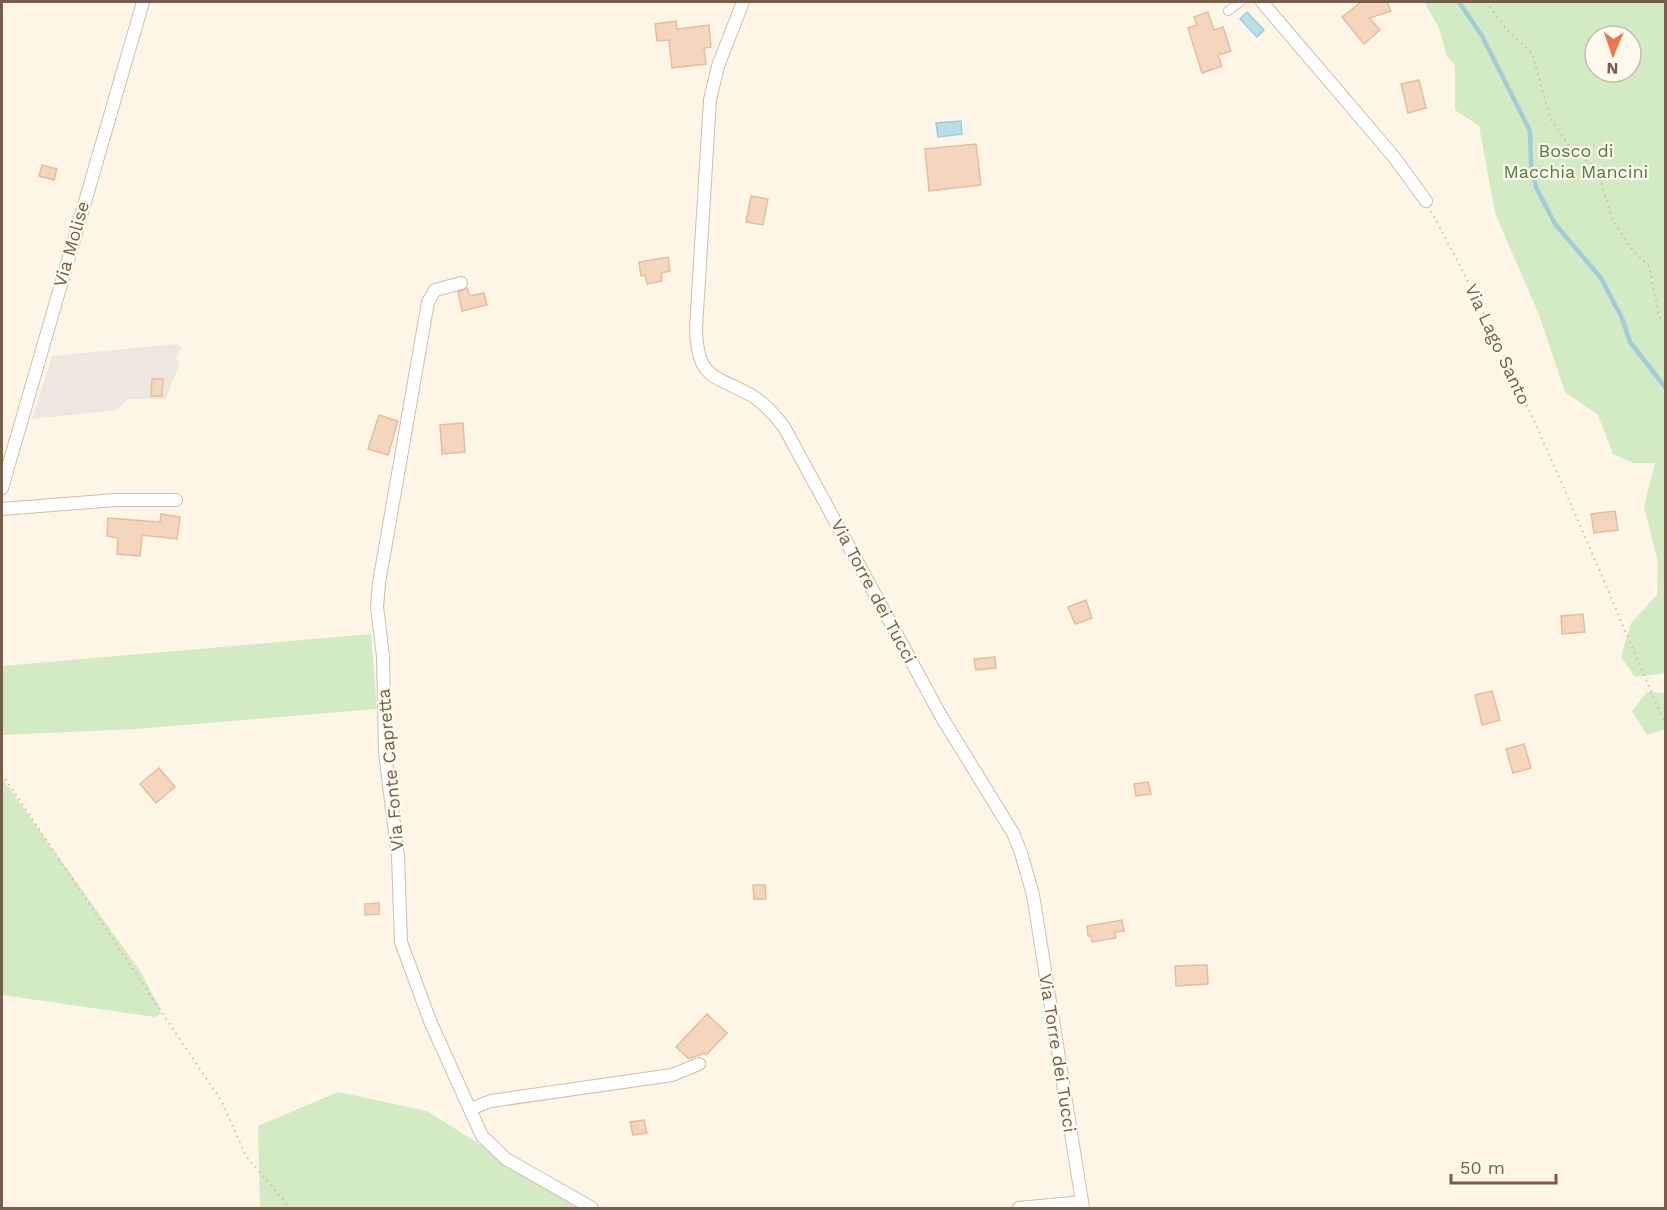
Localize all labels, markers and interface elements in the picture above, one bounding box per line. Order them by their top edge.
north arrow [1583,24,1643,84]
text: N [1606,59,1619,78]
park label: Bosco di Macchia Mancini [1504,140,1648,182]
street label: Via Molise [49,199,93,289]
street label: Via Lago Santo [1461,280,1535,408]
street label: Via Torre dei Tucci [827,515,921,667]
street label: Via Fonte Capretta [372,688,408,852]
street label: Via Torre dei Tucci [1035,972,1081,1134]
scale bar [1451,1147,1556,1185]
text: 50 m [1460,1157,1505,1178]

